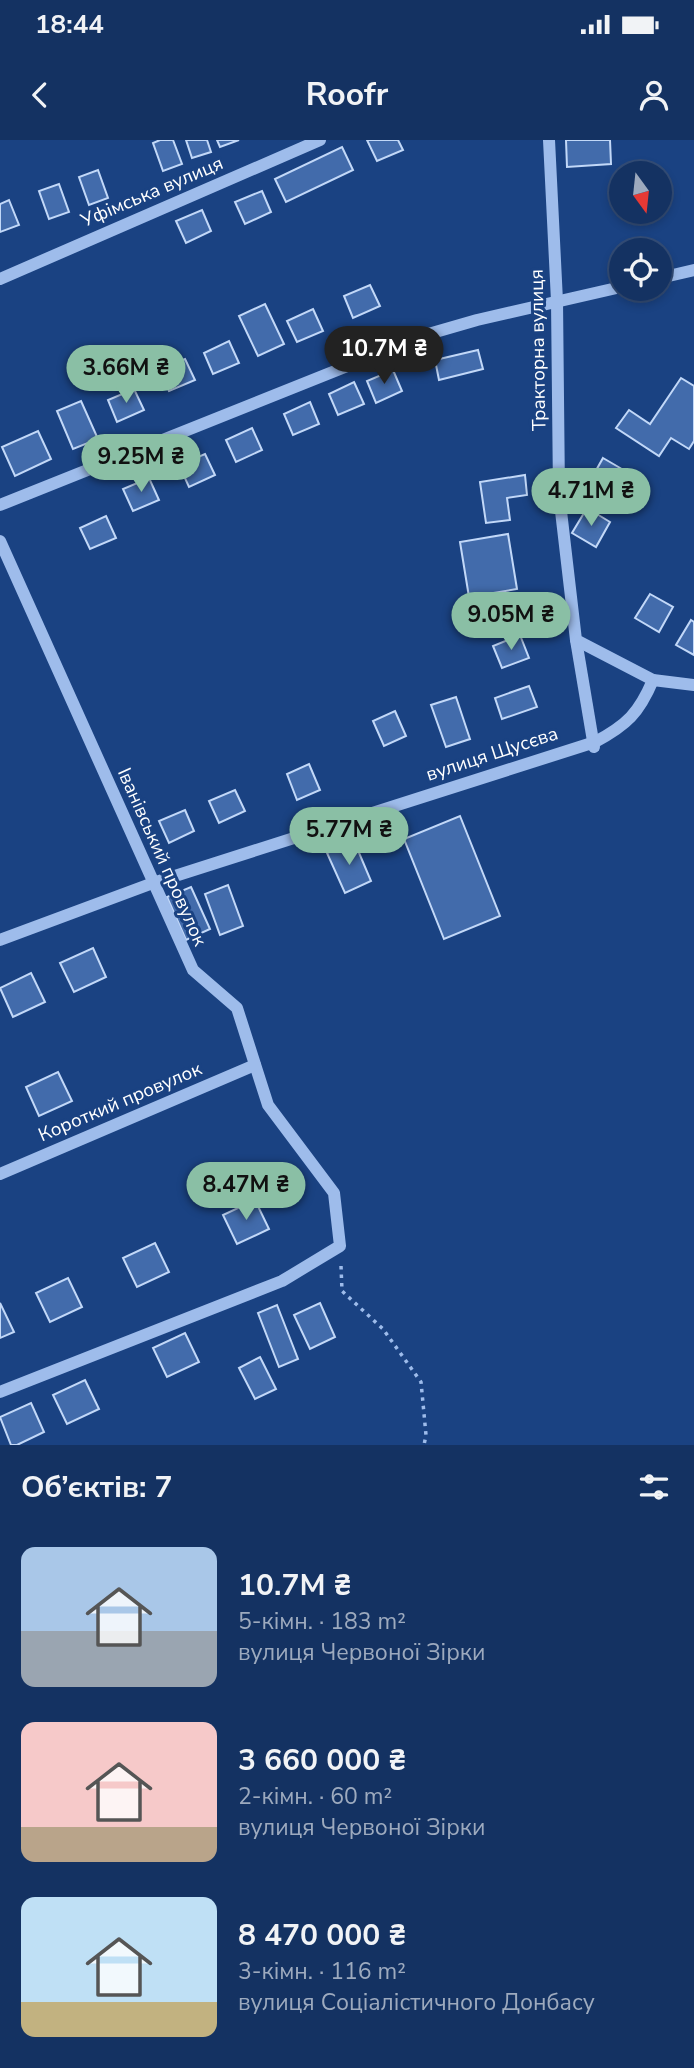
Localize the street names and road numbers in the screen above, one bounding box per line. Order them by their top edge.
street label: Уфімська вулиця [76,150,227,234]
street label: Тракторна вулиця [524,269,552,431]
street label: вулиця Щусєва [423,720,561,788]
street label: Іванівський провулок [111,764,213,950]
street label: Короткий провулок [34,1056,206,1148]

